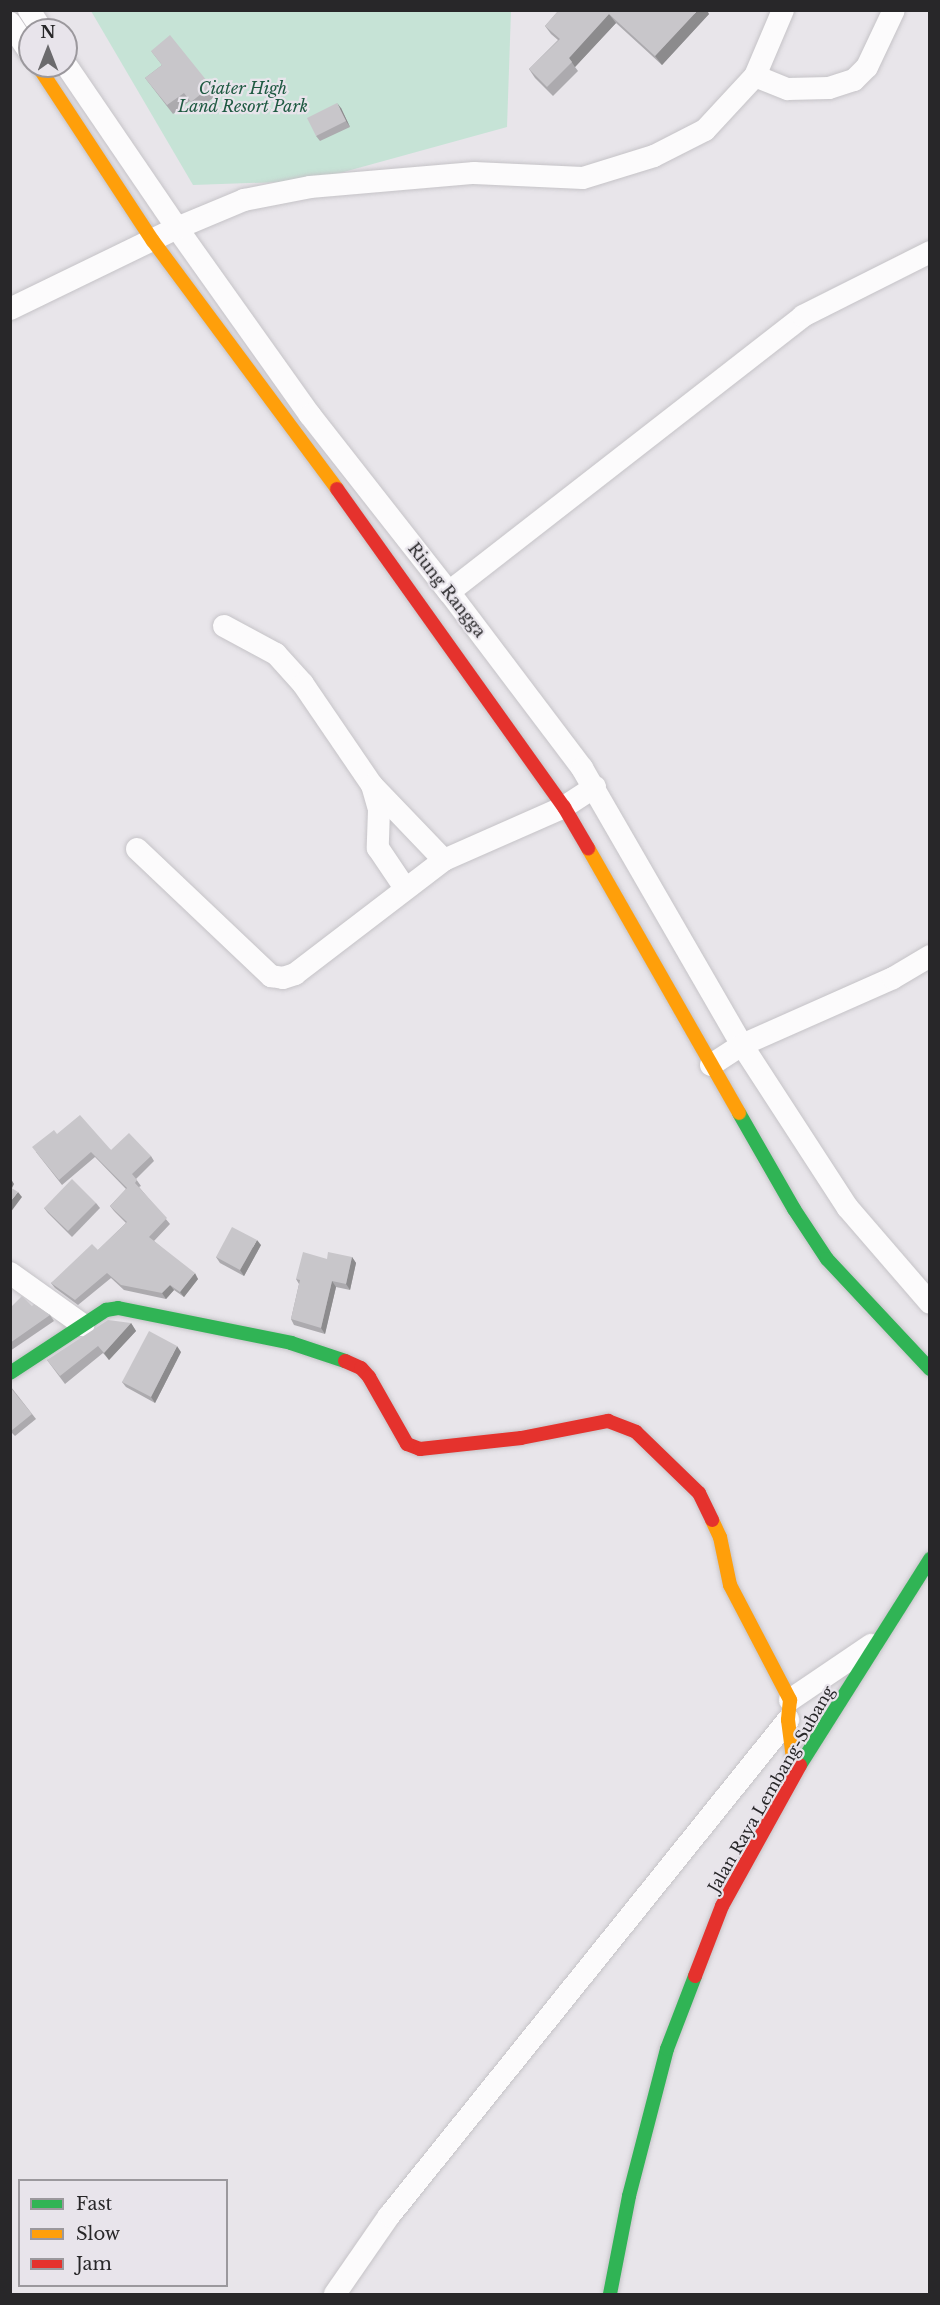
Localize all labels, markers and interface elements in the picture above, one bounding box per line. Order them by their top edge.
north arrow [18,18,78,78]
text: N [40,22,56,42]
park label: Ciater High Land Resort Park [178,78,308,116]
street label: Riung Rangga [404,539,490,641]
street label: Jalan Raya Lembang-Subang [704,1682,838,1896]
legend [18,2179,228,2287]
text: Fast [76,2193,112,2215]
text: Slow [76,2223,120,2245]
text: Jam [76,2253,112,2275]

